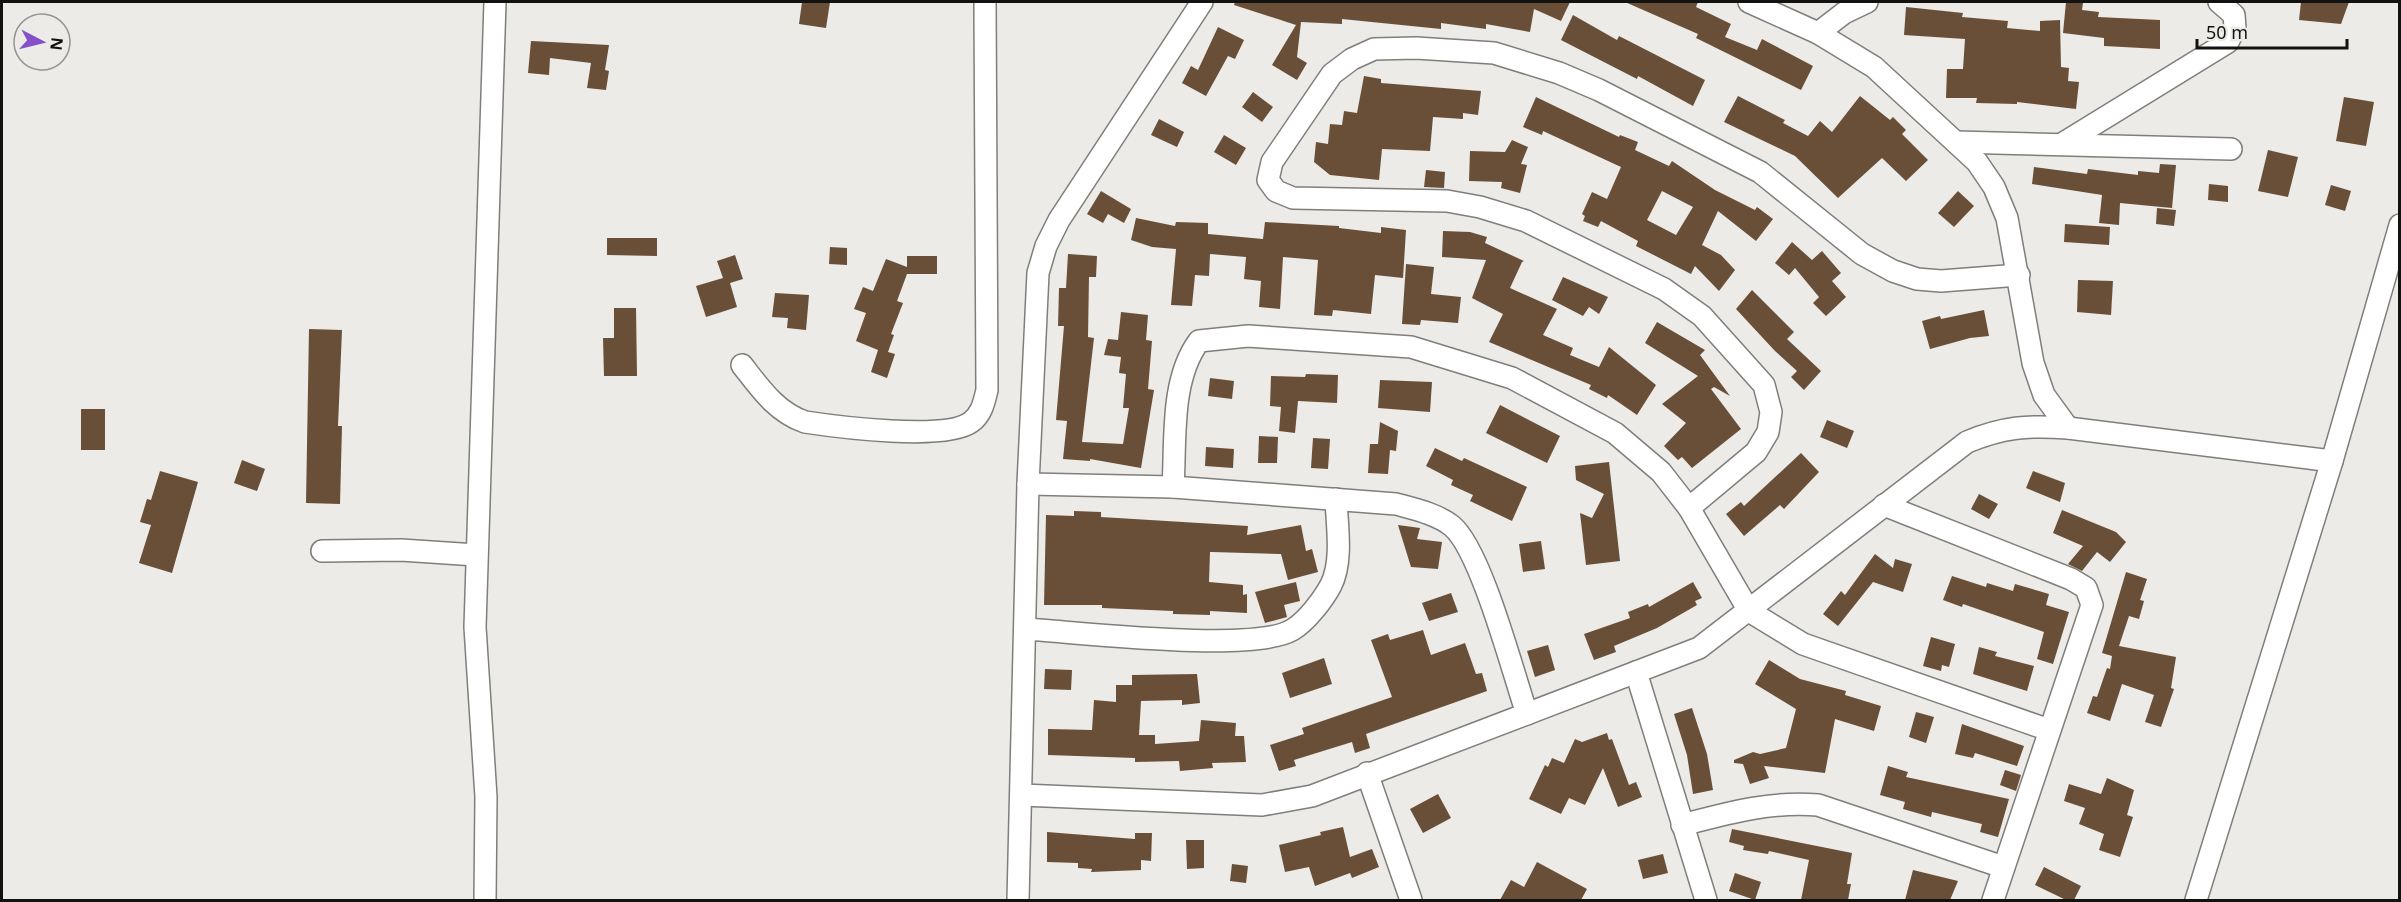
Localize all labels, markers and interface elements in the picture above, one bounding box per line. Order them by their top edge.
north arrow [12,12,72,72]
scale bar [2197,12,2347,50]
text: 50 m [2206,20,2248,44]
text: N [45,36,69,52]

